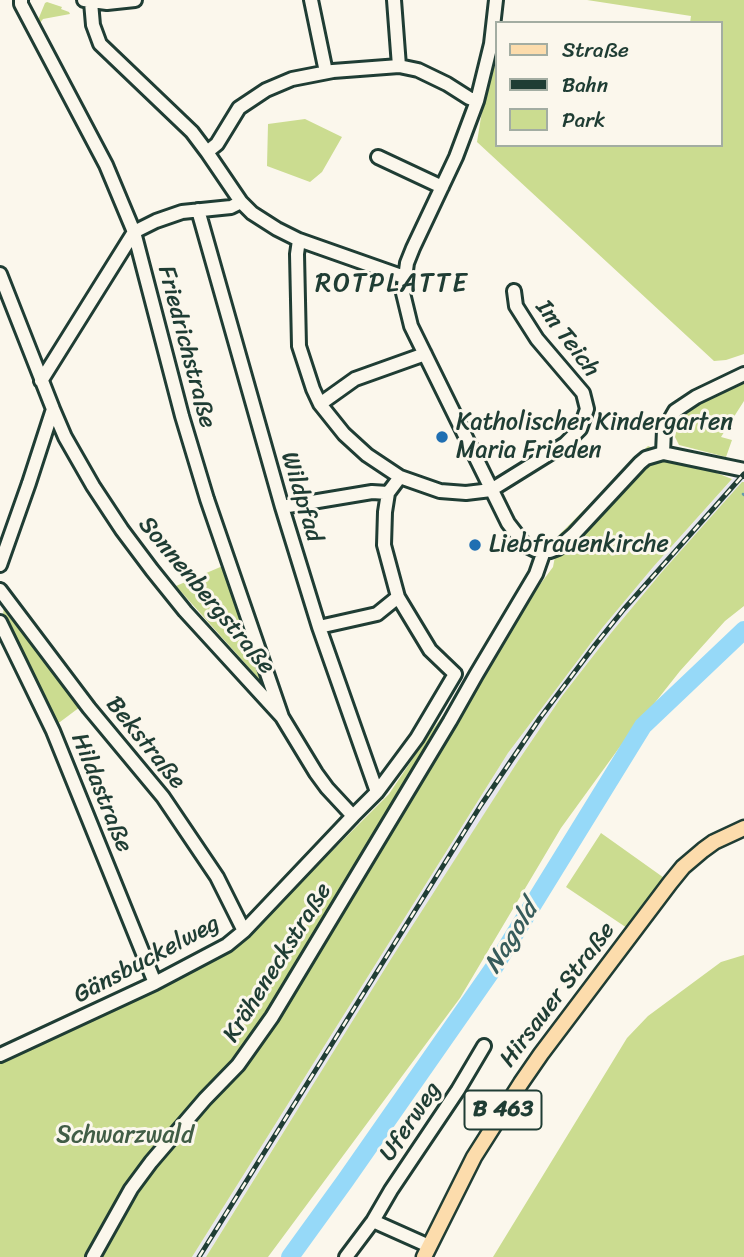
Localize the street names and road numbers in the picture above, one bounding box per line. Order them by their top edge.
street label: Friedrichstraße [151,263,221,431]
street label: Im Teich [529,295,605,383]
street label: Wildpfad [274,449,328,545]
street label: Sonnenbergstraße [131,511,281,681]
street label: Bekstraße [99,691,191,795]
street label: Hildastraße [64,729,138,857]
street label: Kräheneckstraße [217,878,339,1048]
street label: Gänsbuckelweg [69,910,225,1010]
street label: Hirsauer Straße [494,917,622,1073]
street label: Uferweg [374,1077,448,1167]
road number: B 463 [464,1091,542,1130]

